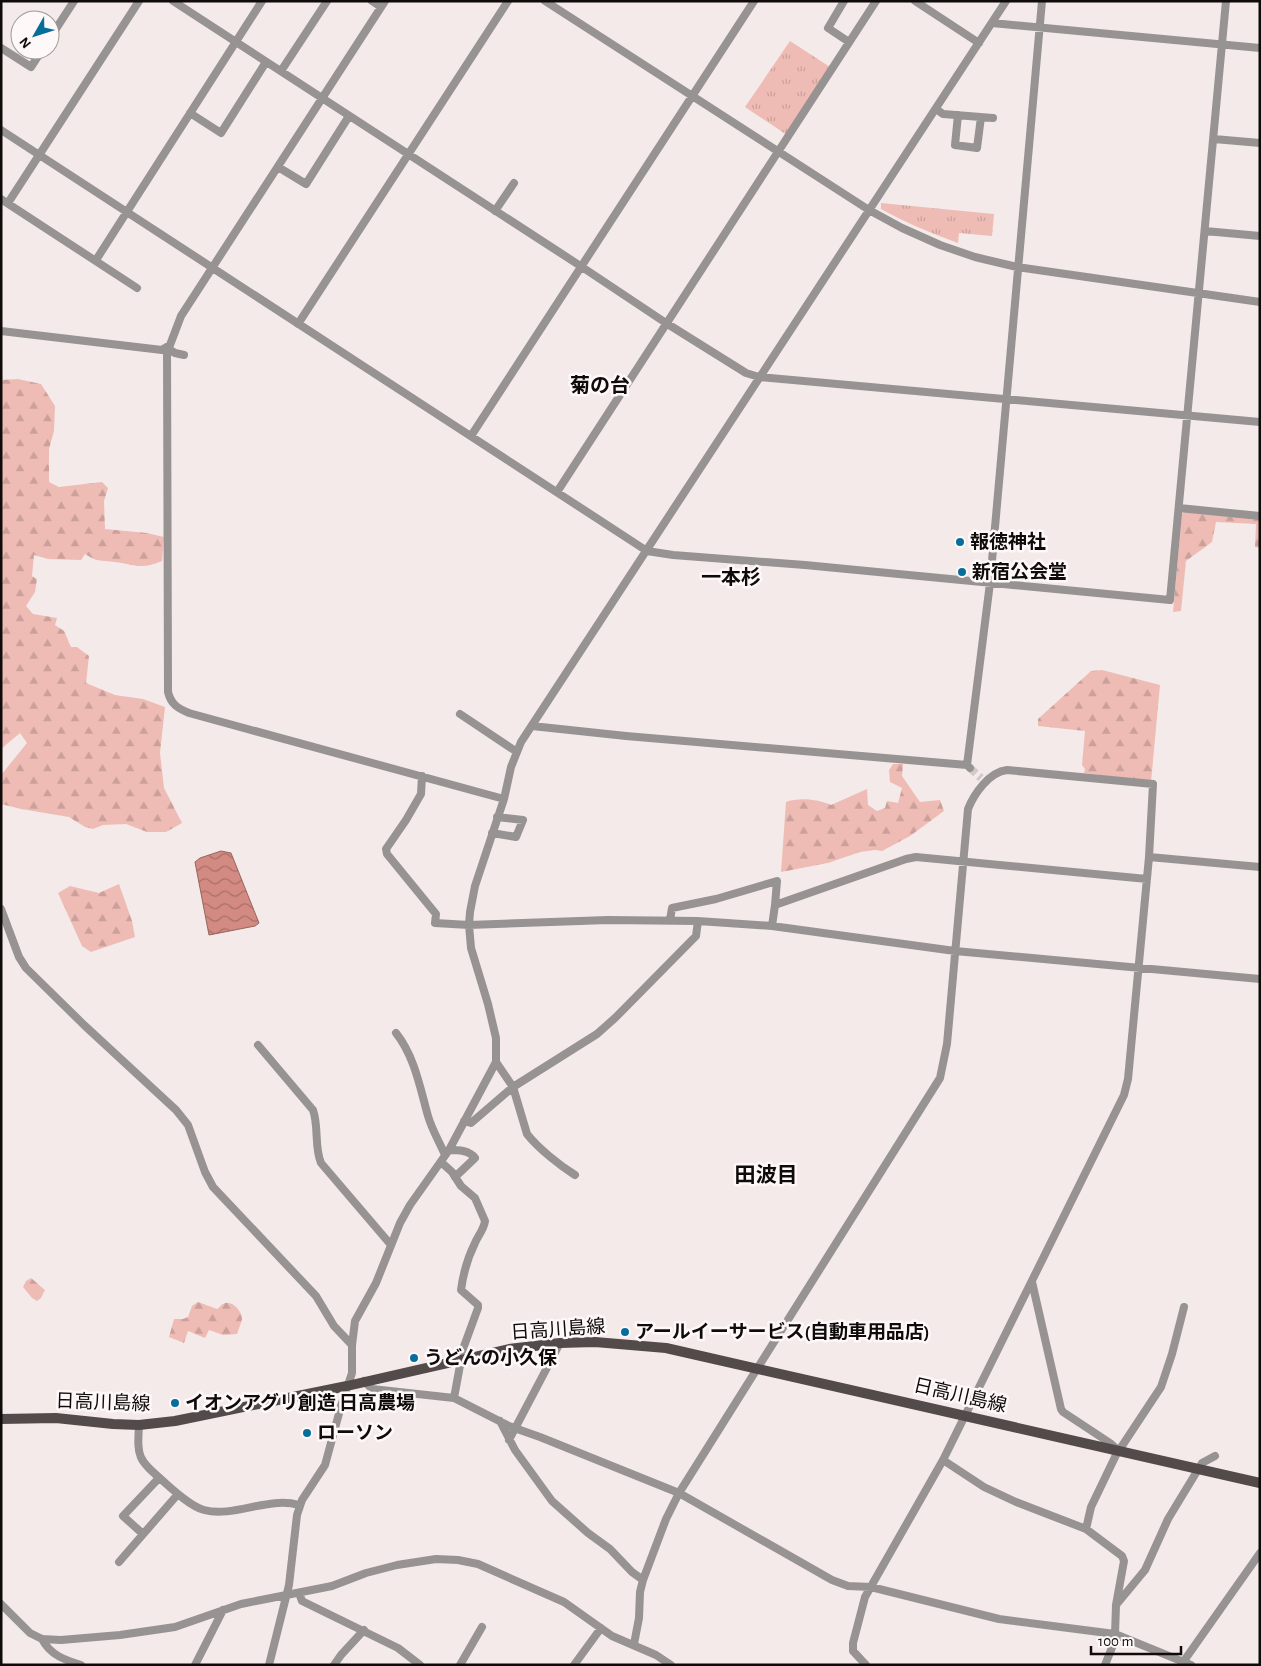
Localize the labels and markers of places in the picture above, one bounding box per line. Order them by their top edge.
place label: 報徳神社 [970,531,1046,552]
marker: 報徳神社 [954,536,966,548]
place label: 新宿公会堂 [972,562,1067,582]
marker: 新宿公会堂 [956,566,968,578]
place label: アールイーサービス(自動車用品店) [635,1321,930,1342]
marker: アールイーサービス(自動車用品店) [619,1326,631,1338]
place label: うどんの小久保 [424,1347,557,1368]
marker: うどんの小久保 [408,1352,420,1364]
place label: イオンアグリ創造 日高農場 [185,1392,415,1413]
marker: イオンアグリ創造 日高農場 [169,1397,181,1409]
place label: ローソン [317,1424,393,1443]
marker: ローソン [301,1427,313,1439]

